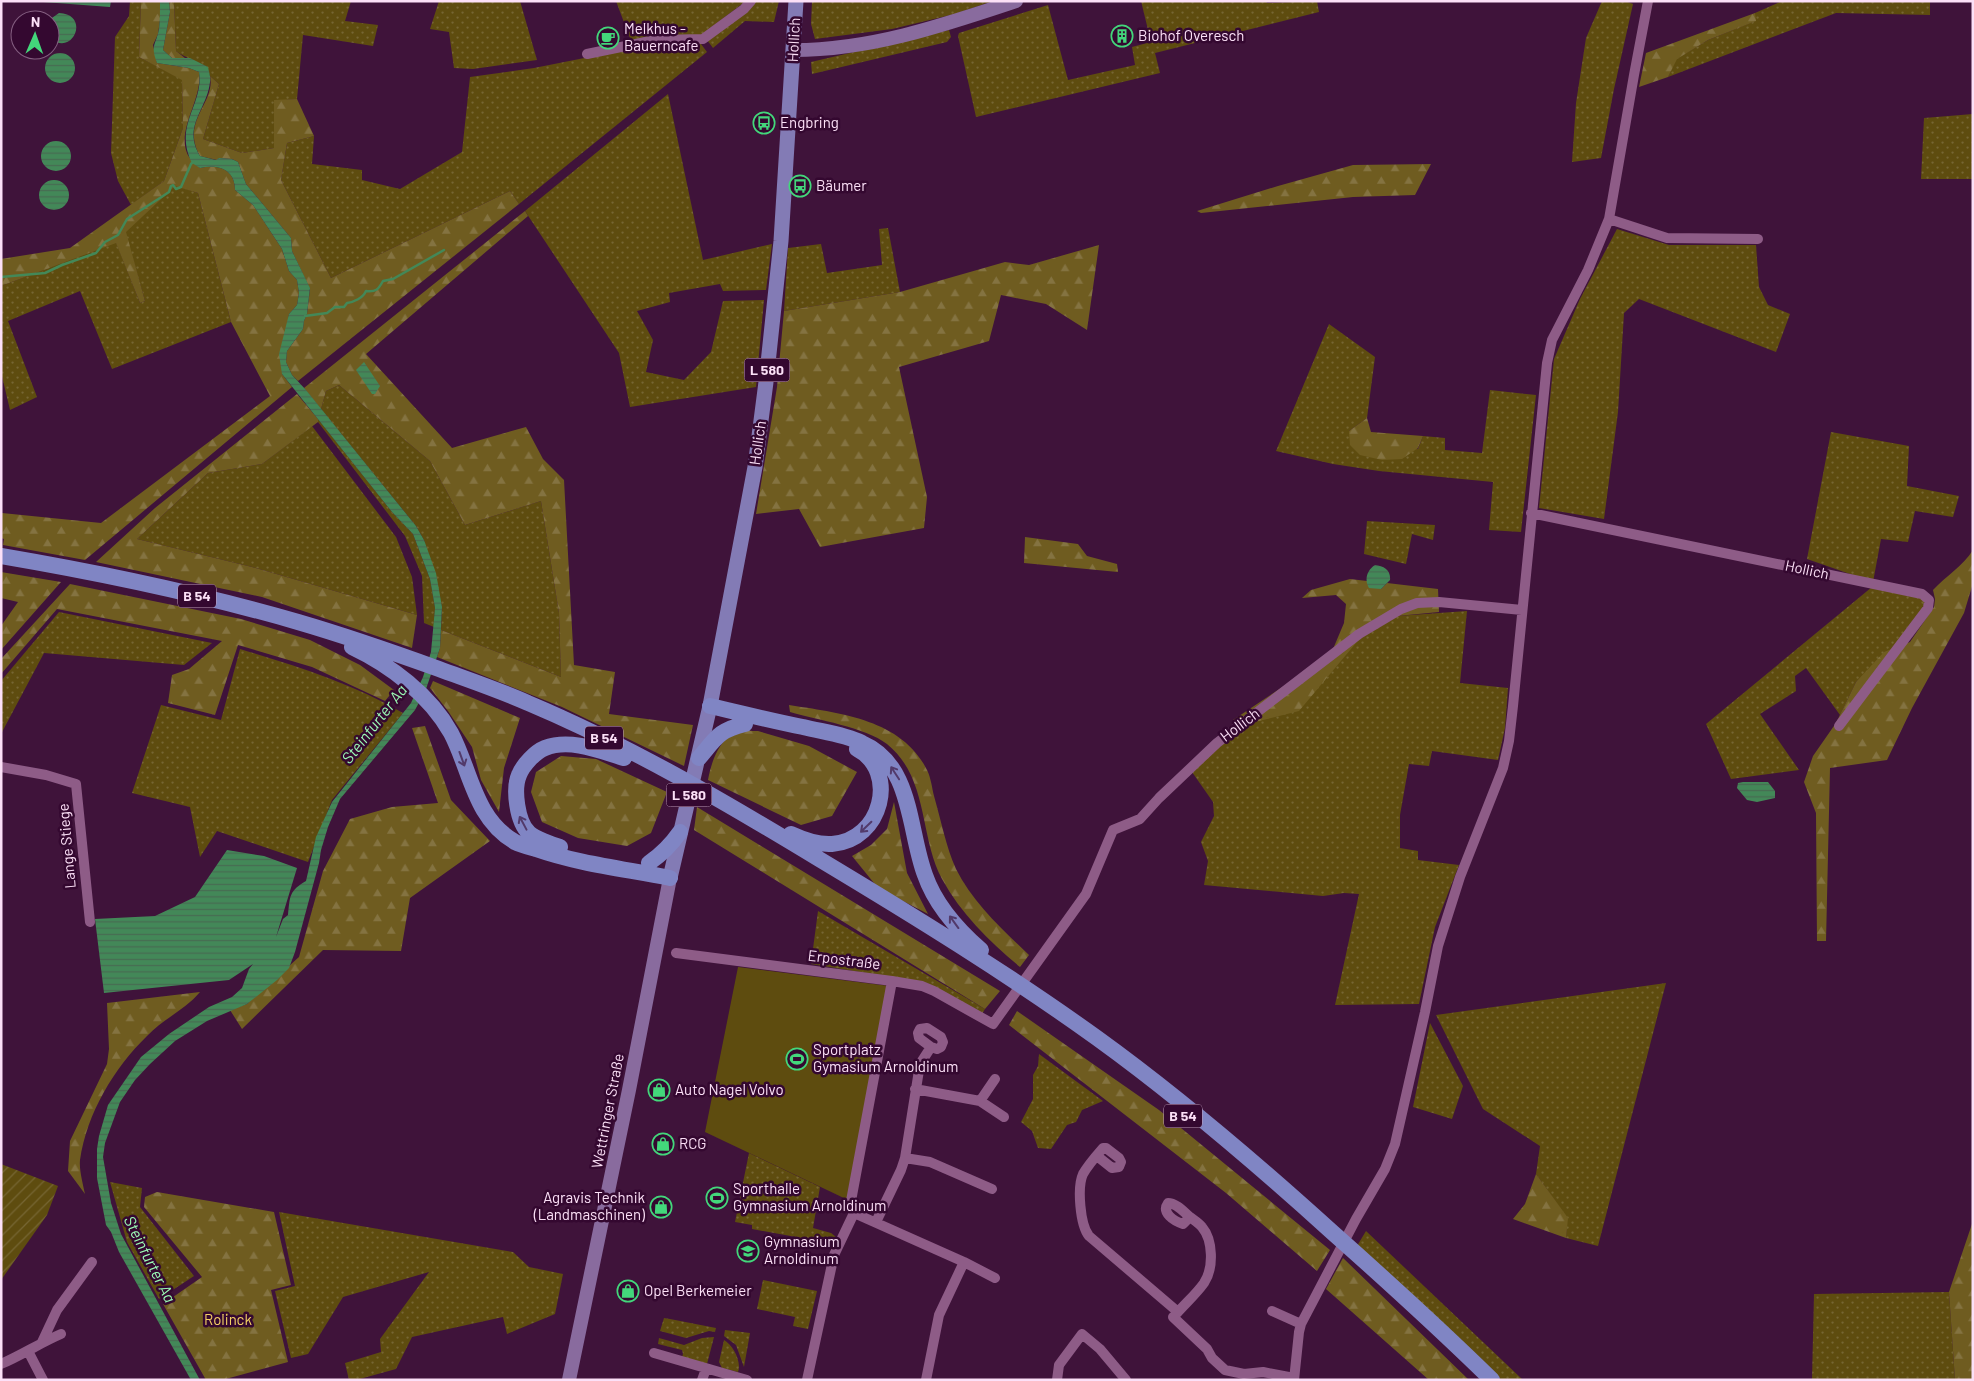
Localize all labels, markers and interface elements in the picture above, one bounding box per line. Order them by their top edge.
north arrow [10,10,60,60]
text: N [31,13,40,30]
street label: Hollich [783,17,803,63]
place label: Melkhus - Bauerncafe [624,19,699,54]
building icon: Biohof Overesch [1110,24,1134,48]
cafe icon: Melkhus - Bauerncafe [596,26,620,50]
place label: Biohof Overesch [1138,26,1244,44]
bus stop icon: Engbring [752,111,776,135]
place label: Engbring [780,113,839,131]
bus stop icon: Bäumer [788,174,812,198]
place label: Bäumer [816,176,867,194]
road number: L 580 [744,358,790,382]
street label: Hollich [745,420,769,466]
street label: Hollich [1784,556,1831,582]
road number: B 54 [178,584,216,608]
water label: Steinfurter Aa [337,680,410,767]
street label: Hollich [1216,704,1263,745]
road number: B 54 [585,726,623,750]
one-way arrow [458,751,467,767]
one-way arrow [890,766,901,780]
road number: L 580 [666,784,712,806]
street label: Lange Stiege [53,803,79,889]
one-way arrow [518,816,527,831]
one-way arrow [860,821,872,833]
one-way arrow [949,915,959,929]
street label: Erpostraße [807,946,881,972]
place label: Sportplatz Gymasium Arnoldinum [813,1040,958,1075]
sports icon: Sportplatz Gymasium Arnoldinum [785,1047,809,1071]
street label: Wettringer Straße [587,1052,627,1170]
shop icon: Auto Nagel Volvo [647,1078,671,1102]
place label: Auto Nagel Volvo [675,1080,784,1098]
road number: B 54 [1164,1104,1202,1128]
shop icon: RCG [651,1132,675,1156]
place label: RCG [679,1134,706,1152]
place label: Sporthalle Gymnasium Arnoldinum [733,1179,886,1214]
sports icon: Sporthalle Gymnasium Arnoldinum [705,1186,729,1210]
place label: Agravis Technik (Landmaschinen) [533,1188,645,1223]
shop icon: Agravis Technik (Landmaschinen) [649,1195,673,1219]
water label: Steinfurter Aa [120,1212,180,1305]
place label: Gymnasium Arnoldinum [764,1232,840,1267]
school or university icon: Gymnasium Arnoldinum [736,1239,760,1263]
shop icon: Opel Berkemeier [616,1279,640,1303]
place label: Opel Berkemeier [644,1281,752,1299]
park label: Rolinck [204,1310,252,1328]

